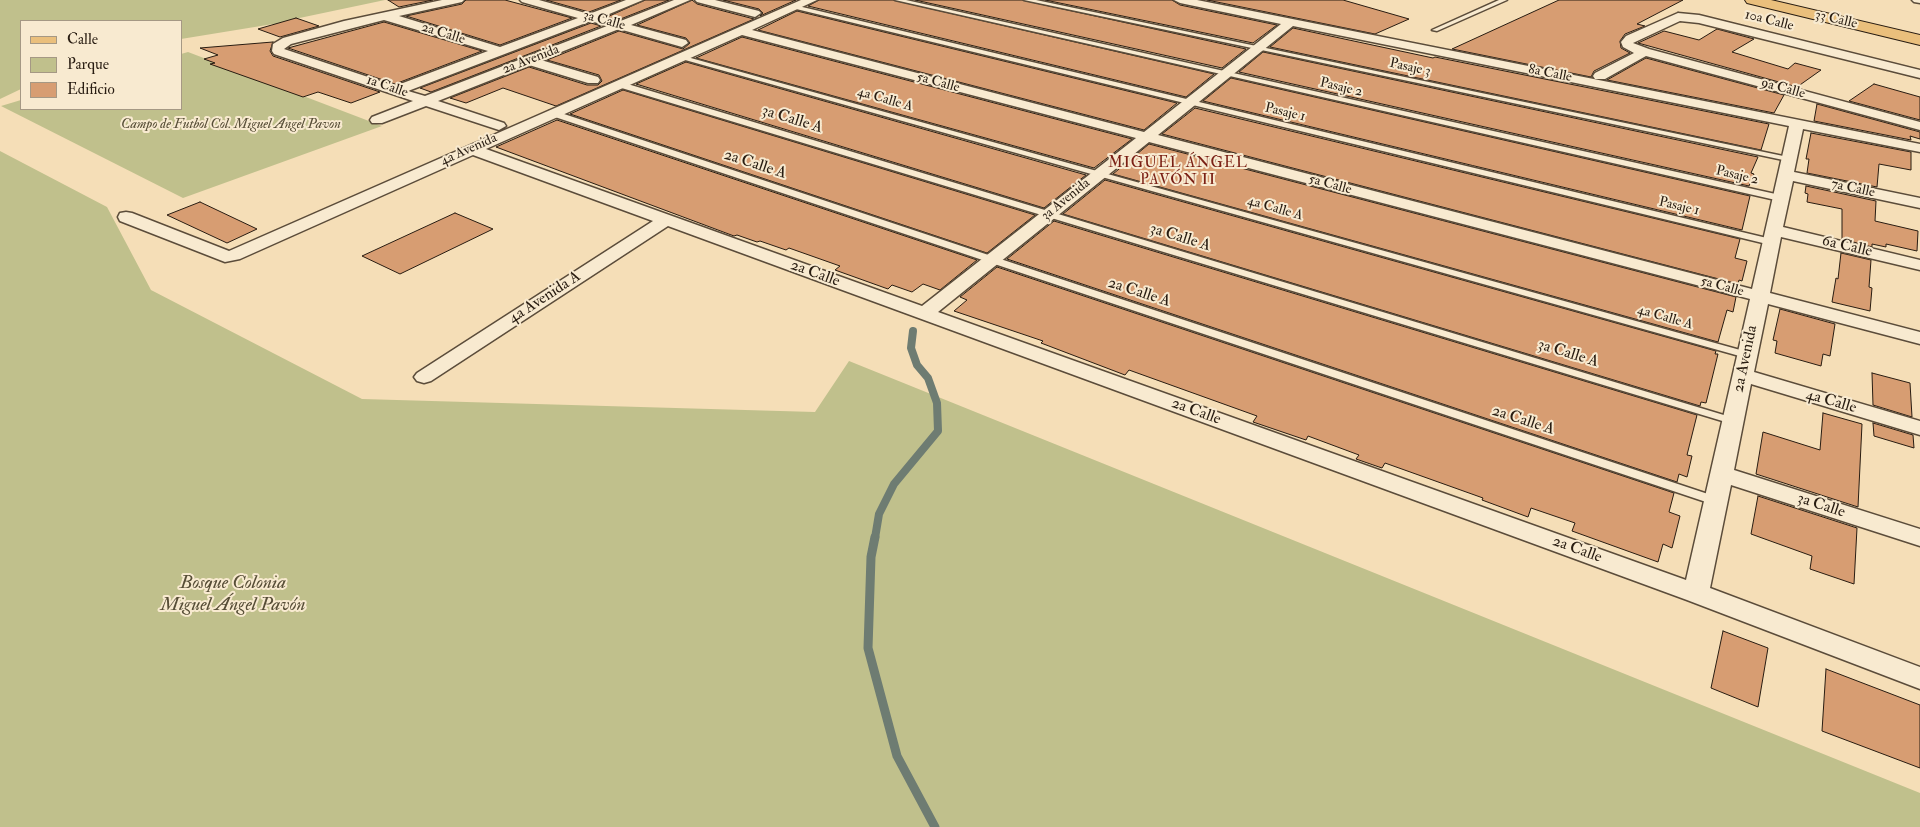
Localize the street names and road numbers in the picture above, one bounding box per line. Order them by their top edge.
street label: 3a Calle [581,7,627,35]
street label: 10a Calle [1743,7,1795,35]
street label: 33 Calle [1813,7,1859,33]
street label: 2a Calle [419,19,467,49]
street label: 2a Avenida [500,41,562,79]
street label: Pasaje 3 [1388,55,1432,81]
street label: 8a Calle [1527,62,1573,86]
street label: 5a Calle [915,69,961,97]
street label: 1a Calle [364,72,410,102]
street label: Pasaje 2 [1318,75,1364,101]
street label: 9a Calle [1759,75,1807,103]
street label: 4a Calle A [855,84,915,116]
street label: Pasaje 1 [1263,100,1307,126]
street label: 3a Calle A [759,102,825,138]
street label: 4a Avenida [438,130,500,170]
street label: 2a Calle A [721,146,789,184]
street label: Pasaje 2 [1714,163,1760,189]
street label: 5a Calle [1307,171,1353,199]
street label: 3a Avenida [1038,175,1094,225]
street label: 7a Calle [1830,176,1876,202]
street label: 4a Calle A [1245,193,1305,225]
street label: Pasaje 1 [1657,194,1701,220]
street label: 3a Calle A [1147,220,1213,256]
street label: 6a Calle [1820,232,1874,262]
street label: 2a Calle [788,256,842,292]
street label: 4a Avenida A [505,268,585,328]
street label: 5a Calle [1699,273,1745,301]
street label: 2a Calle A [1105,274,1173,312]
street label: 4a Calle A [1635,302,1695,334]
street label: 2a Avenida [1730,324,1762,394]
street label: 3a Calle A [1535,336,1601,372]
street label: 4a Calle [1804,386,1858,418]
street label: 2a Calle [1169,394,1223,430]
street label: 2a Calle A [1489,402,1557,440]
street label: 3a Calle [1795,489,1847,523]
street label: 2a Calle [1550,532,1604,568]

